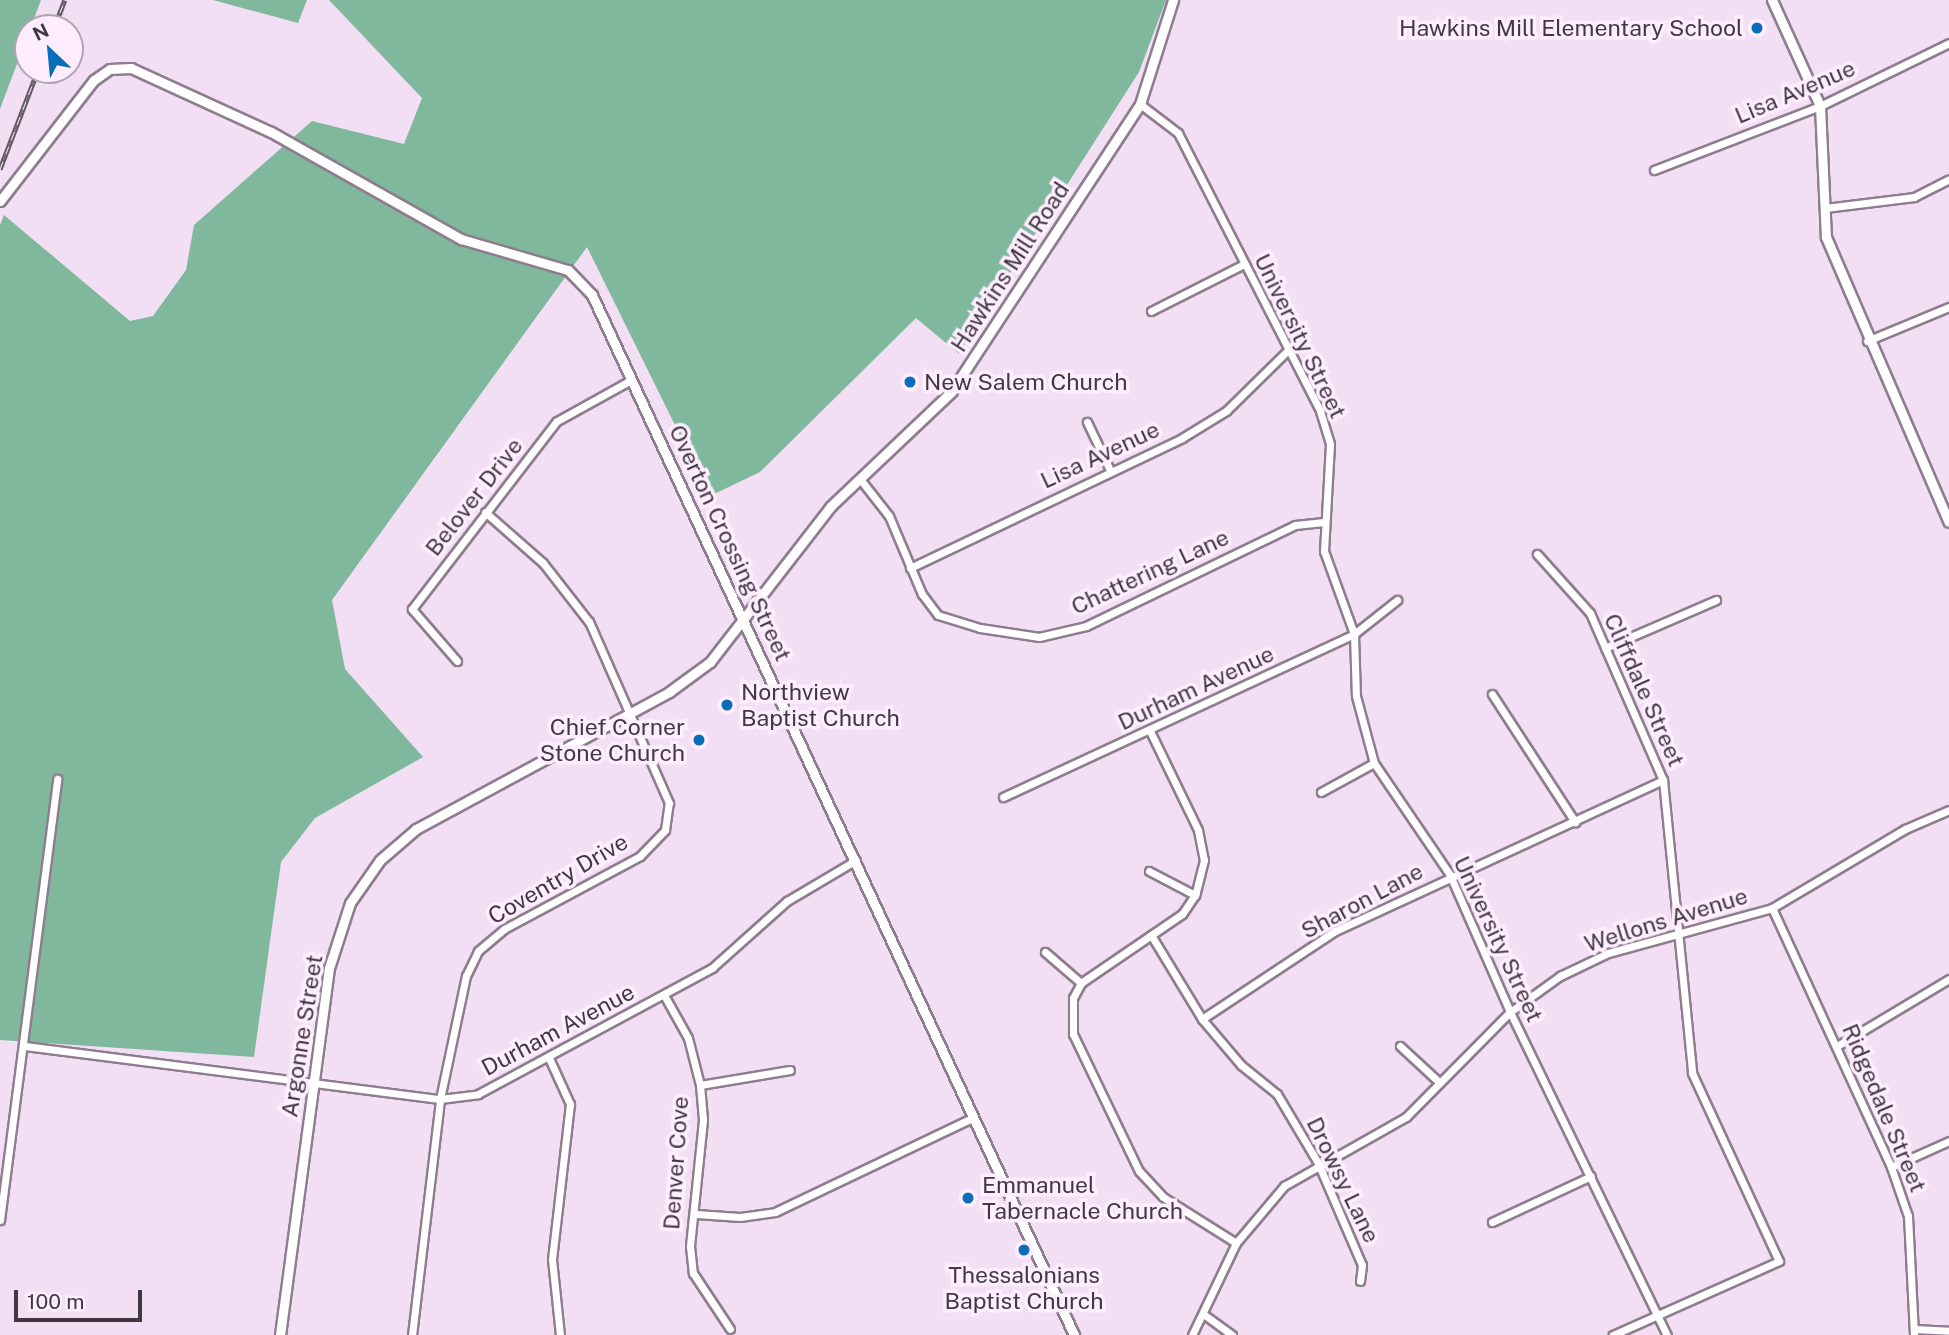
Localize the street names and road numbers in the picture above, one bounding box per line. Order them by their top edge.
street label: Lisa Avenue [1731,54,1859,130]
street label: Hawkins Mill Road [945,177,1075,357]
street label: University Street [1248,249,1352,423]
street label: Lisa Avenue [1036,415,1164,495]
street label: Overton Crossing Street [663,421,797,665]
street label: Belover Drive [420,433,528,561]
street label: Chattering Lane [1067,523,1233,621]
street label: Cliffdale Street [1598,609,1690,771]
street label: Durham Avenue [1114,640,1278,736]
street label: Coventry Drive [483,828,633,930]
street label: University Street [1448,852,1548,1026]
street label: Sharon Lane [1296,857,1428,945]
street label: Wellons Avenue [1581,882,1751,958]
street label: Argonne Street [276,953,328,1119]
street label: Durham Avenue [477,978,639,1082]
street label: Ridgedale Street [1836,1020,1932,1196]
street label: Denver Cove [658,1095,694,1231]
street label: Drowsy Lane [1301,1113,1385,1247]

